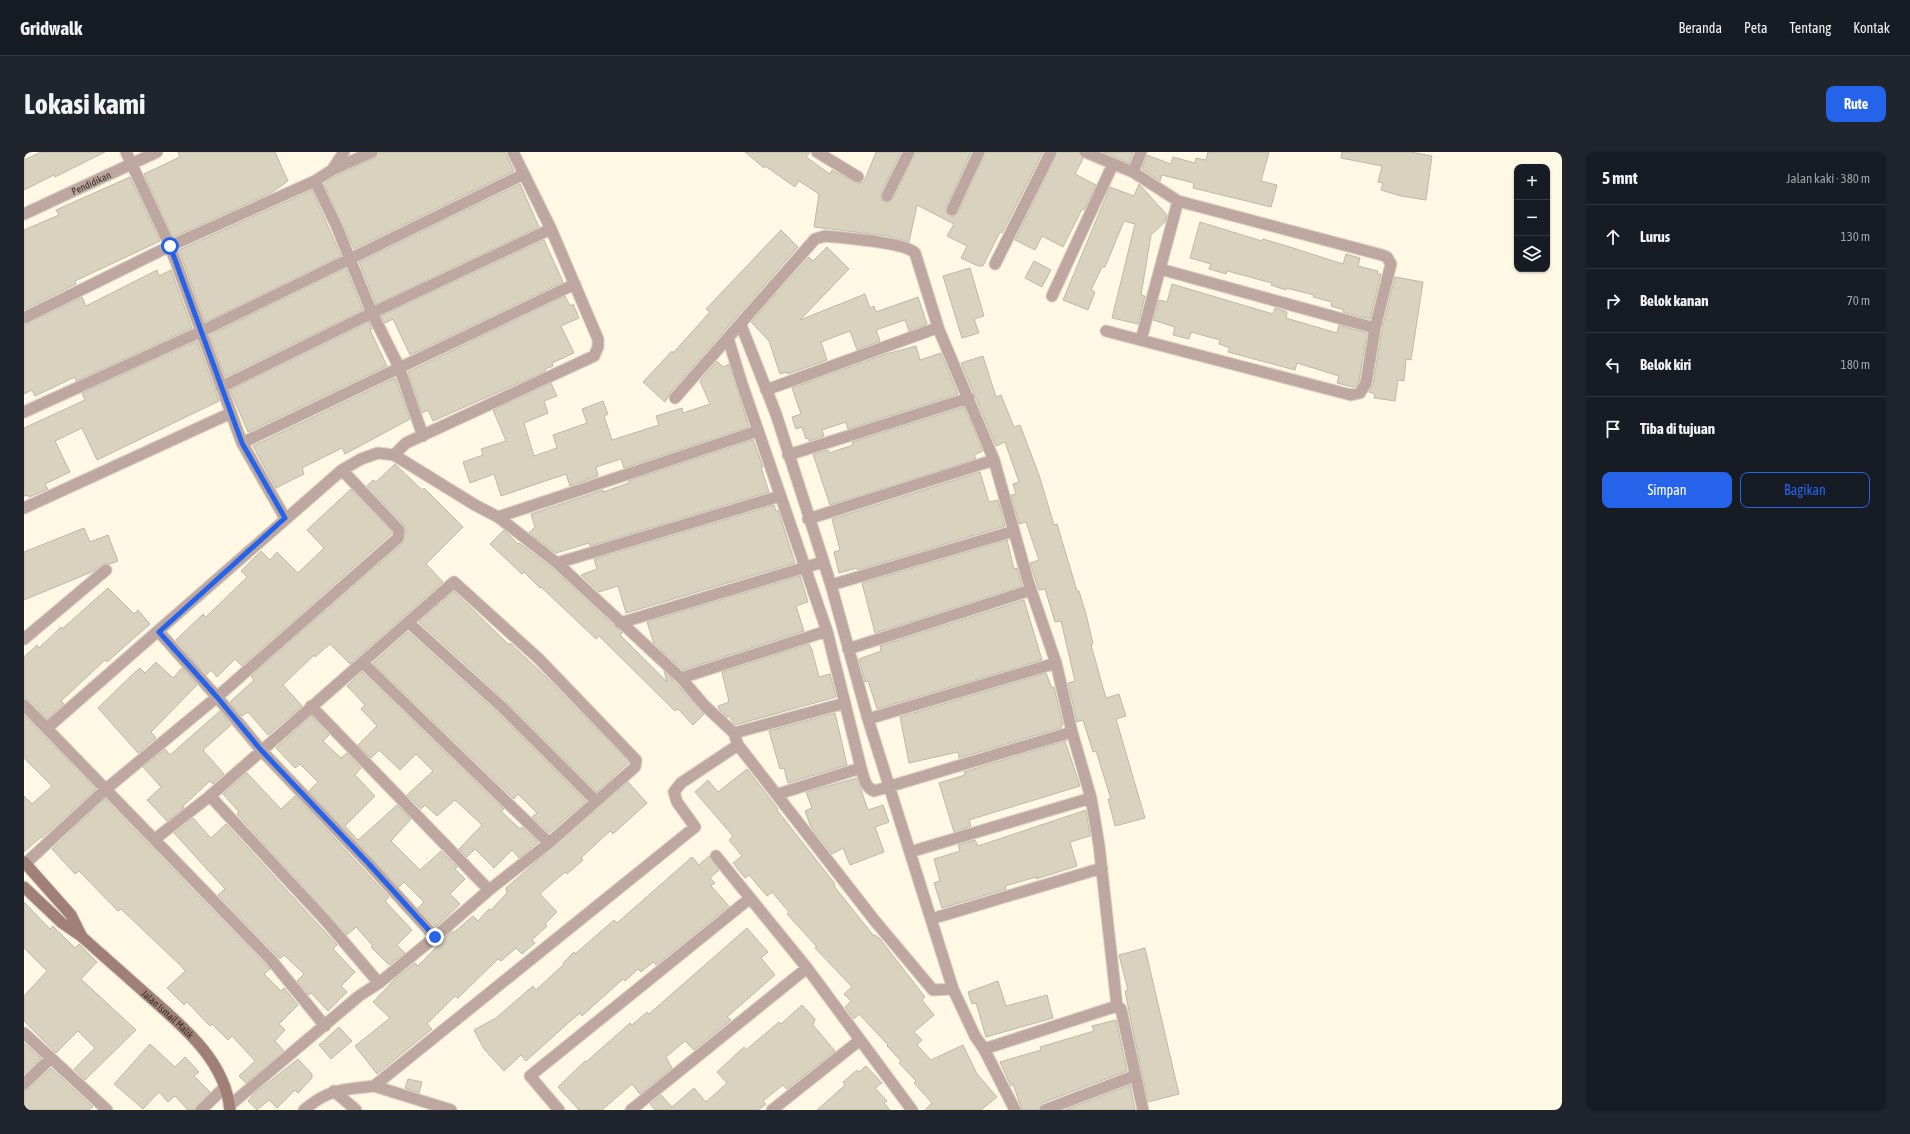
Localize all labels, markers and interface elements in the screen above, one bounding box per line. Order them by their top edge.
text: Gridwalk [20,17,82,39]
text: Beranda [1679,20,1722,36]
text: Peta [1744,20,1768,36]
text: Tentang [1790,20,1831,36]
text: Kontak [1853,20,1890,36]
button: Rute [1826,86,1886,122]
text: Lokasi kami [24,88,145,120]
map controls [1514,164,1550,272]
button: + [1514,164,1550,200]
text: 5 mnt [1602,168,1638,188]
street label: Pendidikan [70,169,113,197]
text: Jalan kaki · 380 m [1786,171,1870,186]
button: − [1514,200,1550,236]
icon: ahead [1602,226,1624,248]
text: Lurus [1640,228,1670,245]
text: 130 m [1841,229,1870,244]
button: layers [1514,236,1550,272]
route start [161,237,179,255]
icon: right [1602,290,1624,312]
text: Belok kanan [1640,292,1709,309]
text: 70 m [1847,293,1870,308]
icon: left [1602,354,1624,376]
text: Belok kiri [1640,356,1691,373]
text: 180 m [1841,357,1870,372]
icon: arrive [1602,418,1624,440]
text: Tiba di tujuan [1640,420,1715,437]
button: Simpan [1602,472,1732,508]
button: Bagikan [1740,472,1870,508]
route end [426,928,444,946]
street label: Jalan Ismail Malik [139,988,196,1041]

